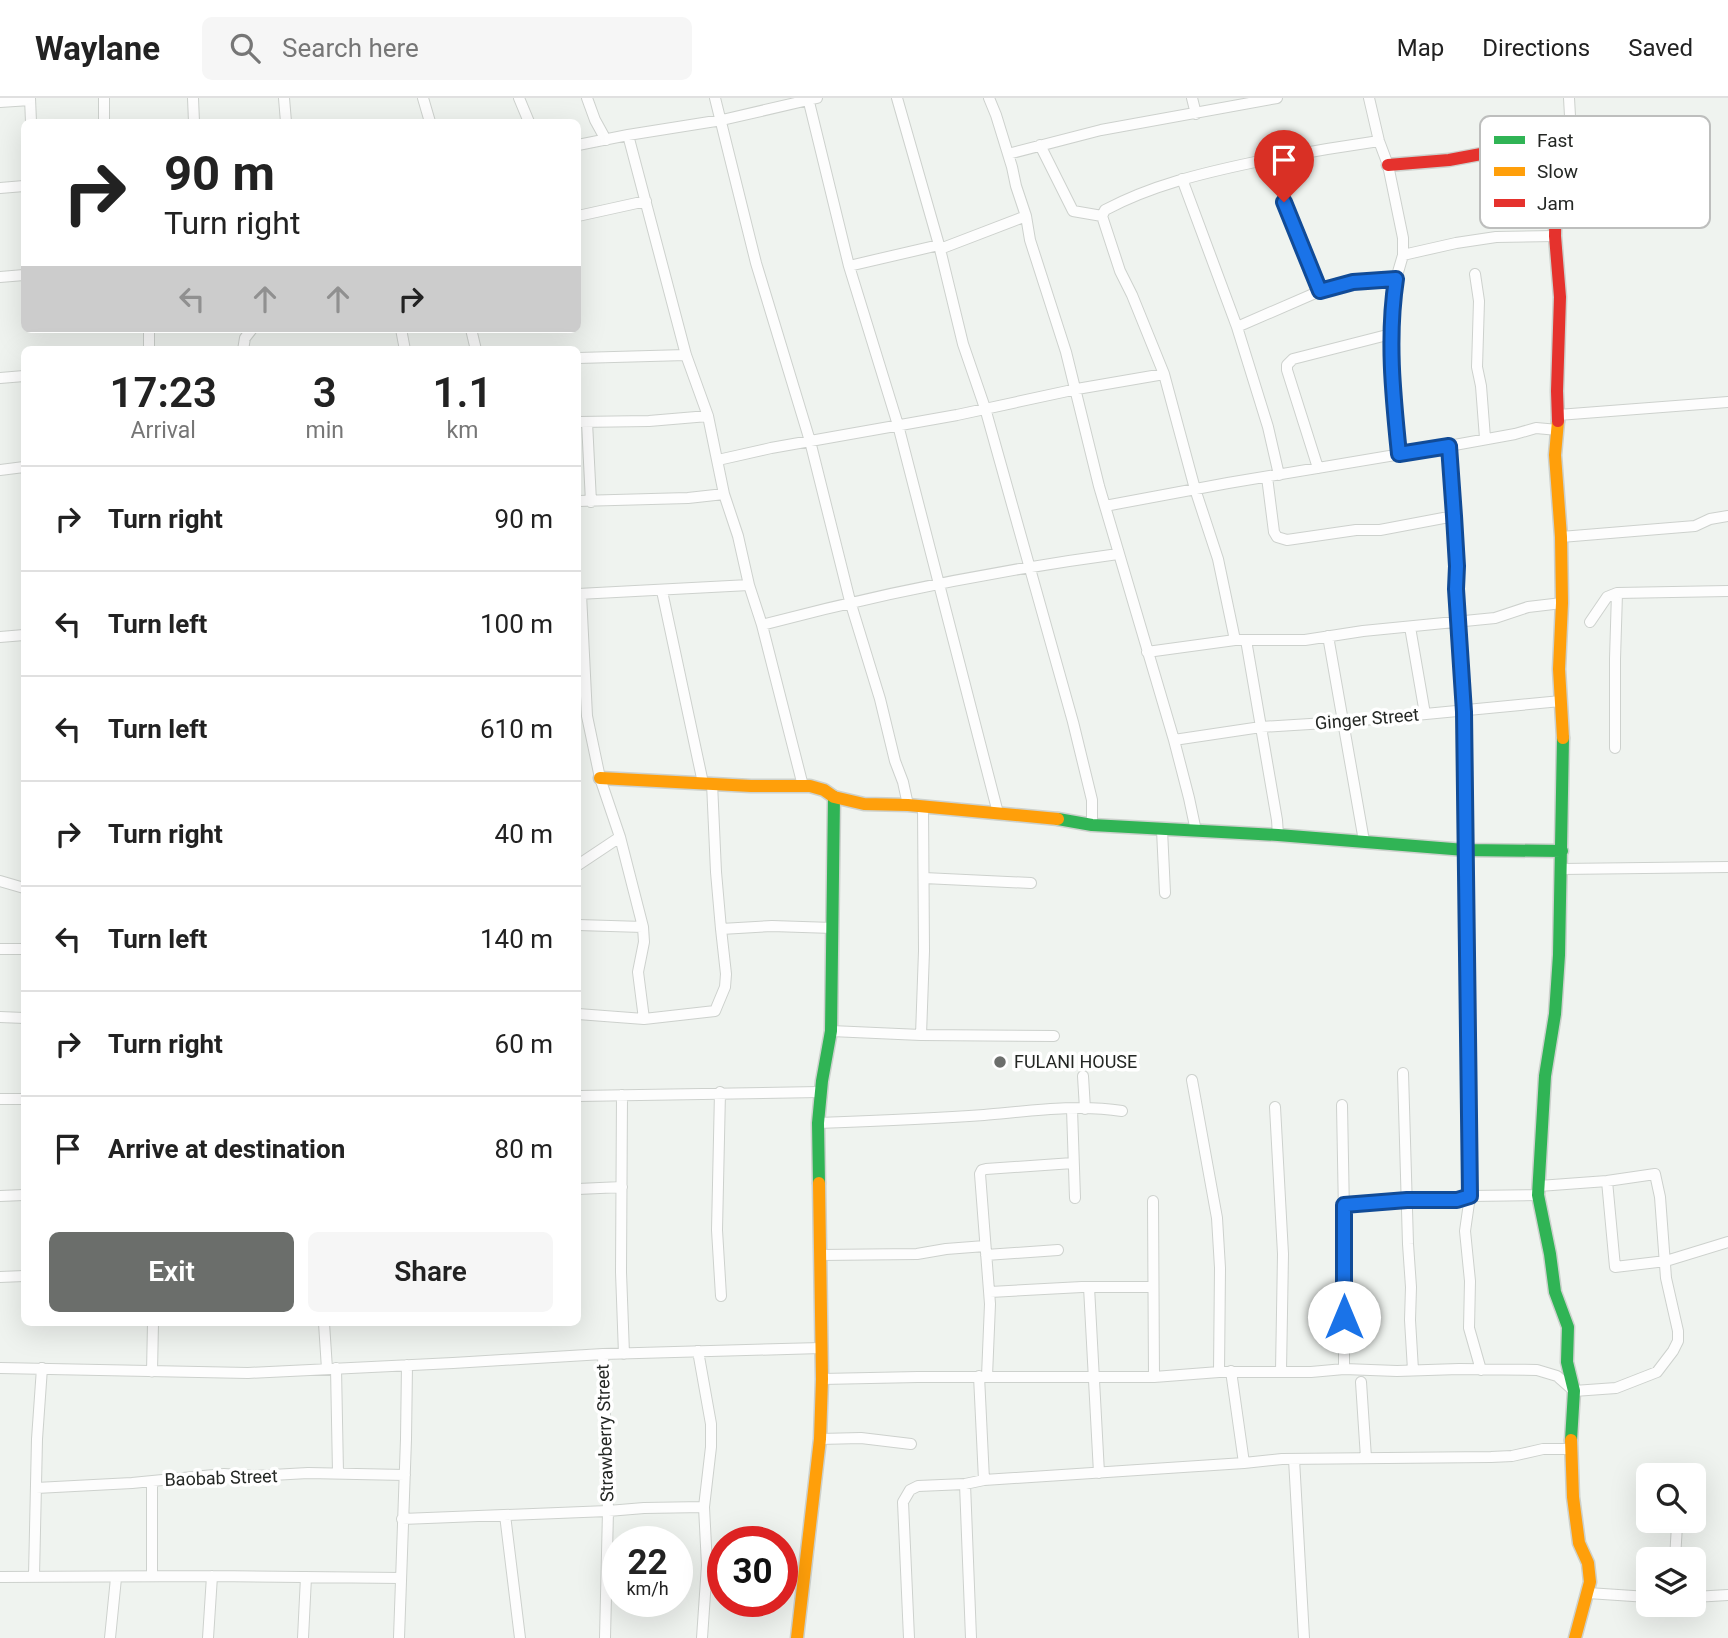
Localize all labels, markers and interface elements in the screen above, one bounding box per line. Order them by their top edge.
search box [202,17,692,80]
text: Waylane [35,29,160,68]
icon: search [226,29,264,67]
text: Search here [282,33,419,63]
text: Map [1397,34,1444,62]
text: Directions [1482,34,1590,62]
text: Saved [1628,34,1693,62]
legend [1480,116,1710,228]
text: Fast [1537,129,1574,152]
pin [1254,130,1314,202]
icon: arrive [1265,141,1303,179]
text: 90 m [164,145,275,202]
icon: right [49,147,140,238]
text: Slow [1537,160,1578,183]
text: Jam [1537,192,1574,215]
text: Turn right [164,204,300,242]
icon: left [173,280,211,318]
icon: ahead [246,280,284,318]
icon: ahead [319,280,357,318]
icon: right [392,280,430,318]
text: 17:23 [110,368,217,417]
text: 3 [313,368,337,417]
text: 1.1 [432,368,492,417]
text: Arrival [131,417,196,444]
text: min [305,417,344,444]
text: km [447,417,478,444]
icon: right [49,500,87,538]
text: Turn right [108,504,223,534]
text: 90 m [495,504,553,534]
icon: left [49,605,87,643]
text: Turn left [108,609,207,639]
text: 100 m [480,609,553,639]
street label: Ginger Street [1314,703,1420,734]
icon: left [49,710,87,748]
text: Turn left [108,714,207,744]
text: 610 m [480,714,553,744]
icon: right [49,815,87,853]
text: Turn right [108,819,223,849]
text: 40 m [495,819,553,849]
icon: left [49,920,87,958]
text: Turn left [108,924,207,954]
text: 140 m [480,924,553,954]
icon: right [49,1025,87,1063]
text: Turn right [108,1029,223,1059]
text: 60 m [495,1029,553,1059]
place label: FULANI HOUSE [1014,1051,1137,1072]
marker: FULANI HOUSE [992,1054,1008,1070]
icon: arrive [49,1130,87,1168]
text: Arrive at destination [108,1134,345,1164]
text: 80 m [495,1134,553,1164]
button: Exit [49,1232,294,1312]
button: Share [308,1232,553,1312]
position arrow [1307,1280,1381,1354]
street label: Strawberry Street [592,1364,617,1502]
map controls [1636,1463,1706,1617]
button: search [1636,1463,1706,1533]
street label: Baobab Street [164,1465,278,1490]
speed limit sign: 30 [707,1526,798,1617]
text: 22 [627,1542,668,1583]
button: layers [1636,1547,1706,1617]
text: km/h [626,1578,669,1599]

